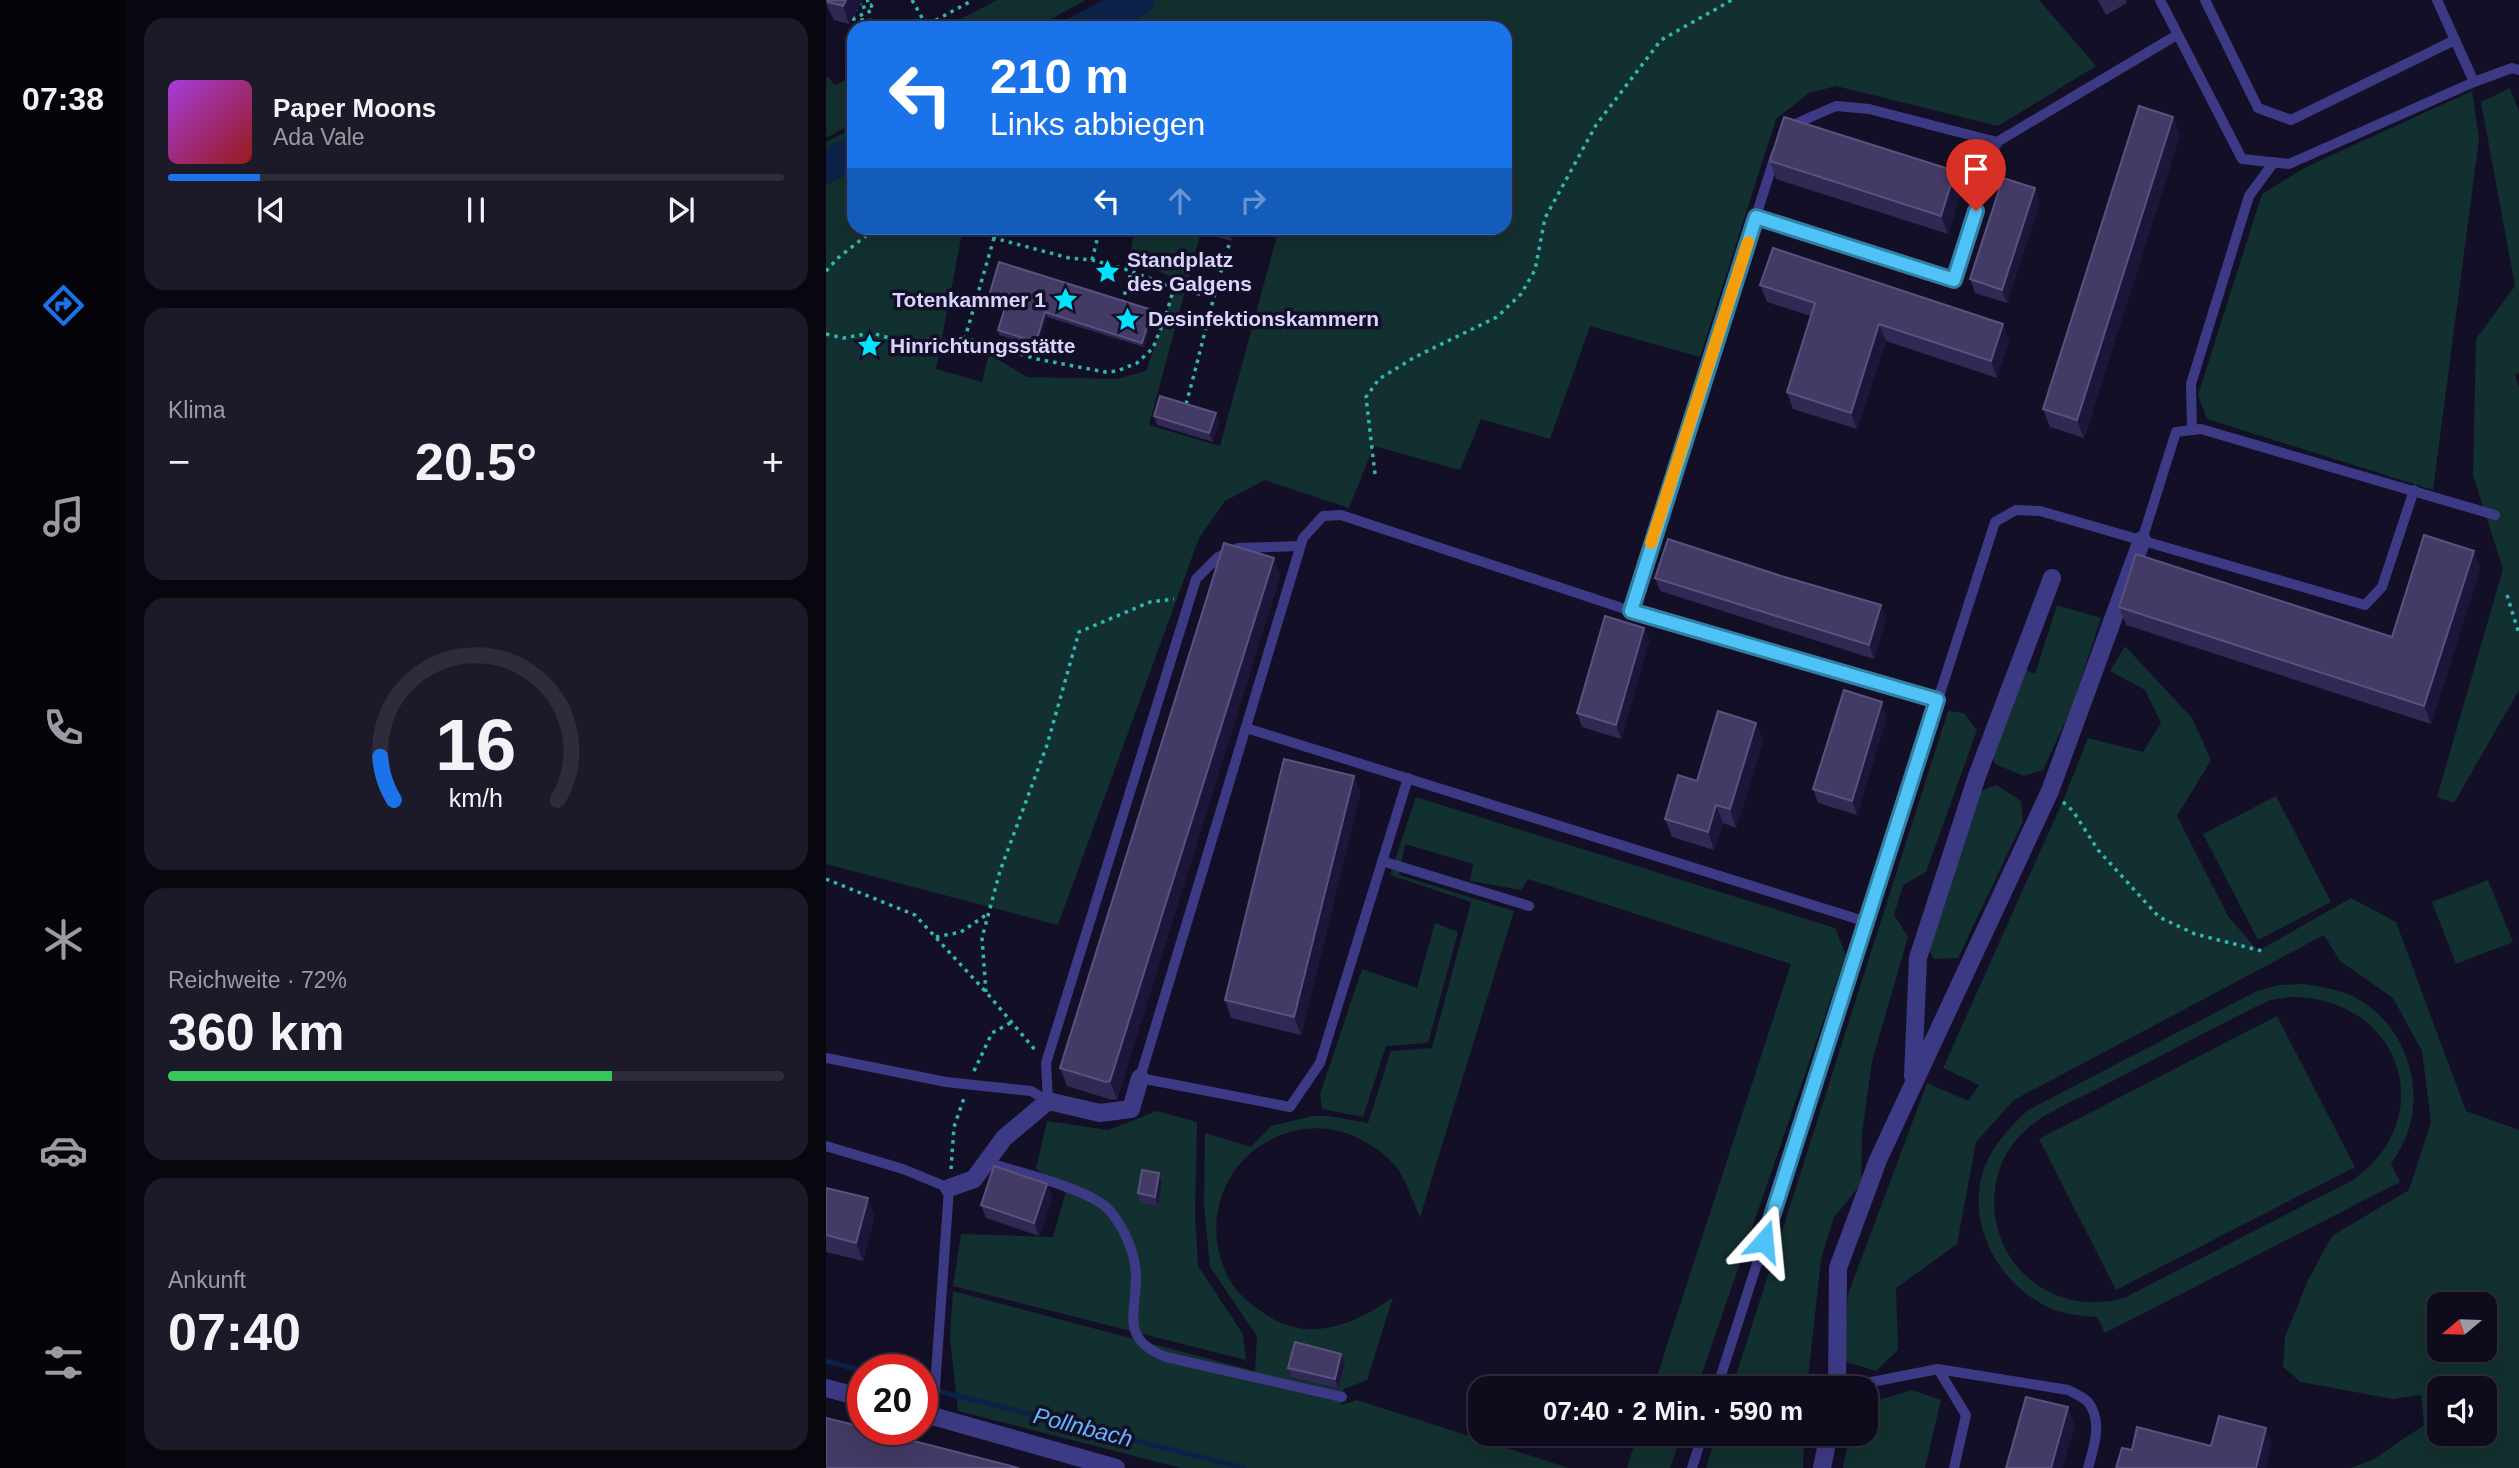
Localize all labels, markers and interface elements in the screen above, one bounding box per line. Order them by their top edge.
icon: left [875,49,966,140]
text: 210 m [990,49,1129,103]
text: 07:38 [22,81,104,117]
text: Paper Moons [273,93,436,123]
text: Links abbiegen [990,106,1205,142]
text: Ada Vale [273,124,365,150]
pin [1946,139,2006,211]
icon: arrive [1957,150,1995,188]
icon: left [1088,182,1126,220]
icon: ahead [1161,182,1199,220]
icon: right [1234,182,1272,220]
icon: previous [252,191,290,229]
icon: pause [457,191,495,229]
icon: next [662,191,700,229]
place label: Standplatz des Galgens [1127,248,1252,295]
place icon: Standplatz des Galgens [1093,258,1121,286]
icon: directions [39,281,88,330]
place icon: Totenkammer 1 [1052,286,1080,314]
place label: Totenkammer 1 [892,288,1046,311]
place icon: Desinfektionskammern [1114,305,1142,333]
place label: Desinfektionskammern [1148,307,1379,330]
place icon: Hinrichtungsstätte [856,332,884,360]
place label: Hinrichtungsstätte [890,334,1076,357]
text: Klima [168,397,226,423]
text: 20.5° [415,433,537,491]
text: − [168,441,190,483]
text: + [762,441,784,483]
icon: music [39,492,88,541]
icon: phone [39,703,88,752]
text: 16 [436,704,516,785]
text: km/h [449,784,503,812]
icon: climate [39,915,88,964]
text: Reichweite · 72% [168,967,347,993]
text: 360 km [168,1003,344,1061]
icon: car [39,1126,88,1175]
position arrow [1727,1204,1801,1278]
text: Ankunft [168,1267,246,1293]
north arrow [2427,1292,2497,1362]
map controls [2427,1292,2497,1446]
text: 07:40 [168,1303,301,1361]
icon: filters [39,1338,88,1387]
speed limit sign: 20 [847,1354,938,1445]
button: sound [2427,1376,2497,1446]
text: 07:40 · 2 Min. · 590 m [1543,1396,1803,1426]
water label: Pollnbach [1031,1402,1135,1452]

